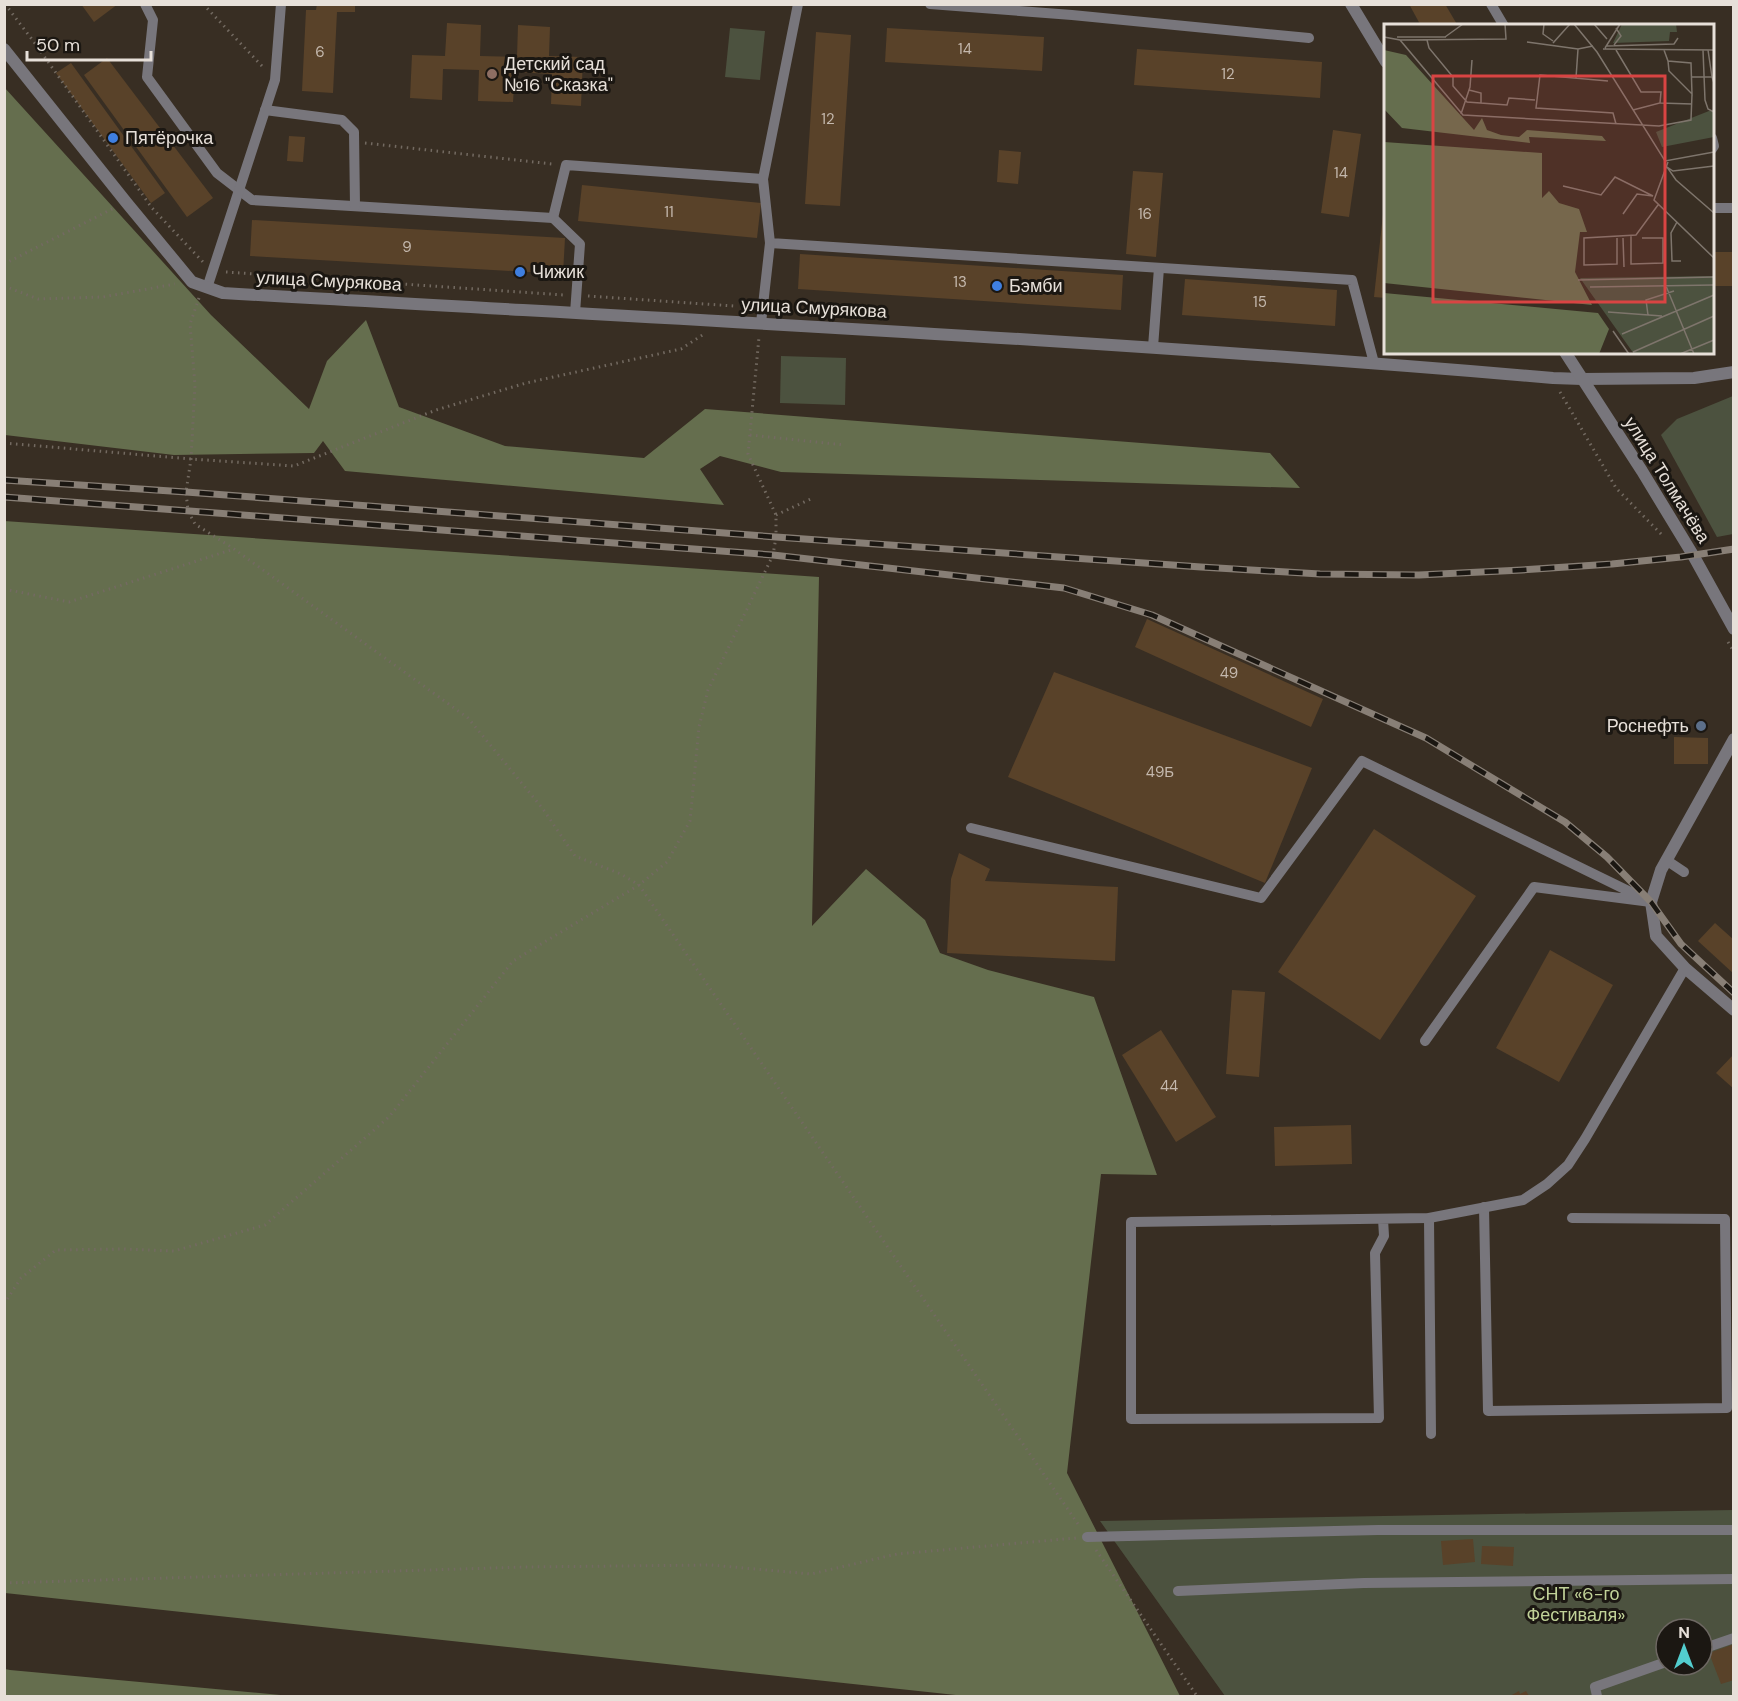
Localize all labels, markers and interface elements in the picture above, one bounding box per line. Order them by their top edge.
scale bar [27,24,152,62]
inset map [1384,24,1714,354]
text: 50 m [36,33,80,57]
house number: 14 [958,39,972,59]
house number: 6 [315,42,325,62]
place label: Детский сад №16 "Сказка" [504,52,613,97]
house number: 12 [1221,64,1235,84]
marker: Детский сад №16 "Сказка" [485,67,499,81]
house number: 12 [821,109,835,129]
place label: Пятёрочка [125,126,214,150]
marker: Пятёрочка [106,131,120,145]
house number: 14 [1334,163,1348,183]
house number: 11 [664,202,674,222]
house number: 16 [1138,204,1152,224]
house number: 9 [402,237,412,257]
place label: Чижик [532,260,584,284]
street label: улица Смурякова [256,265,403,297]
marker: Чижик [513,265,527,279]
house number: 13 [953,272,967,292]
place label: Бэмби [1009,274,1063,298]
marker: Бэмби [990,279,1004,293]
street label: улица Смурякова [741,292,888,324]
house number: 15 [1253,292,1267,312]
street label: улица Толмачёва [1618,412,1716,549]
house number: 49 [1220,663,1238,683]
place label: Роснефть [1607,714,1689,738]
marker: Роснефть [1694,719,1708,733]
house number: 49Б [1146,762,1174,782]
house number: 44 [1160,1076,1178,1096]
park label: СНТ «6-го Фестиваля» [1527,1582,1625,1627]
north arrow [1654,1617,1714,1677]
text: N [1678,1622,1690,1643]

